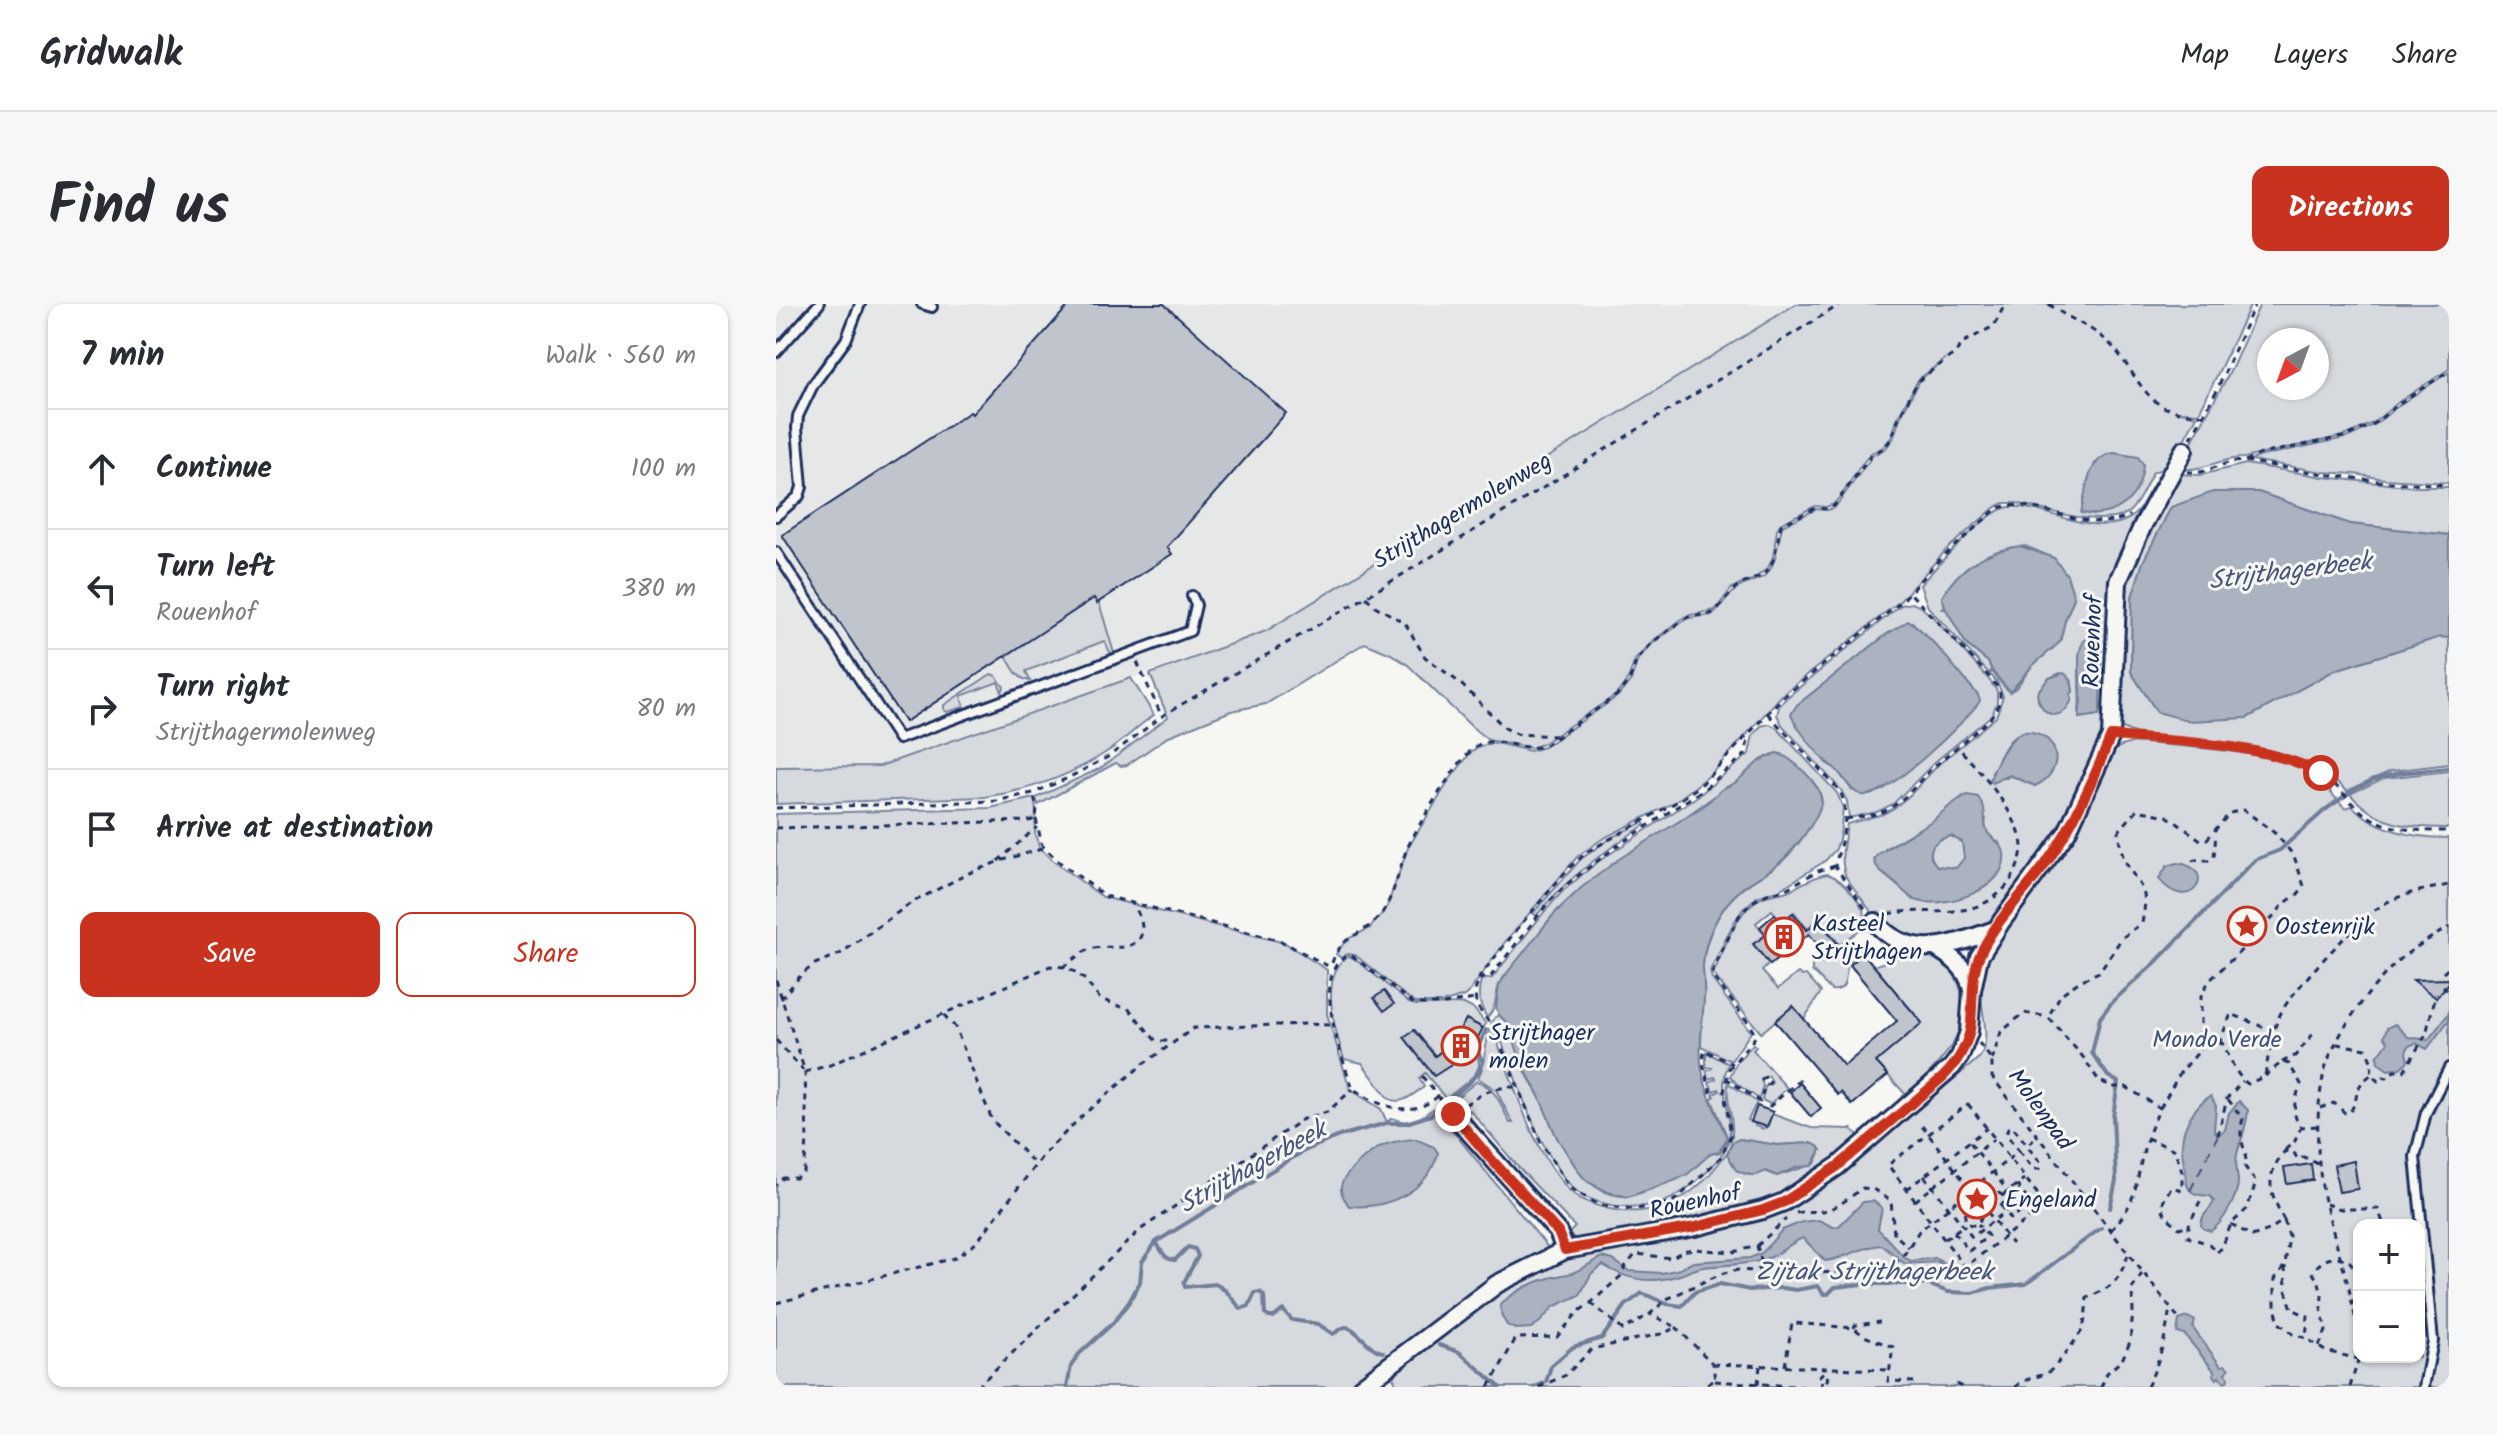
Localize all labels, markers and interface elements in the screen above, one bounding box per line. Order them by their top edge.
text: Gridwalk [40,25,182,85]
text: Map [2180,33,2229,78]
text: Layers [2273,33,2348,78]
text: Share [2392,33,2457,78]
text: Find us [48,163,229,253]
button: Directions [2252,166,2449,251]
north arrow [2257,328,2329,400]
text: 7 min [80,329,165,383]
text: Walk · 560 m [545,335,696,377]
street label: Strijthagermolenweg [1366,442,1560,580]
text: Continue [156,445,272,493]
icon: ahead [80,447,124,491]
text: 100 m [631,448,696,490]
water label: Strijthagerbeek [2207,541,2378,603]
text: Turn left [156,544,275,592]
icon: left [80,567,124,611]
text: 380 m [621,568,696,610]
street label: Rouenhof [2072,591,2115,688]
text: Rouenhof [156,592,257,634]
text: Turn right [156,664,289,712]
icon: right [80,687,124,731]
text: 80 m [636,688,696,730]
text: Strijthagermolenweg [156,712,376,754]
route start [2303,755,2339,791]
text: Arrive at destination [156,805,433,853]
icon: arrive [80,807,124,851]
place label: Kasteel Strijthagen [1812,905,1922,972]
place icon: Oostenrijk [2226,905,2268,947]
place label: Oostenrijk [2275,908,2375,947]
button: Save [80,912,380,997]
button: Share [396,912,696,997]
building icon: Kasteel Strijthagen [1763,916,1805,958]
place label: Strijthager molen [1489,1014,1596,1081]
park label: Mondo Verde [2152,1021,2282,1060]
building icon: Strijthager molen [1440,1025,1482,1067]
street label: Molenpad [1996,1060,2084,1160]
route end [1435,1096,1471,1132]
water label: Strijthagerbeek [1171,1108,1338,1226]
street label: Rouenhof [1646,1173,1748,1231]
place icon: Engeland [1956,1178,1998,1220]
place label: Engeland [2005,1181,2097,1220]
map controls [2353,1219,2425,1363]
button: + [2353,1219,2425,1291]
water label: Zijtak Strijthagerbeek [1755,1252,1996,1294]
button: − [2353,1291,2425,1363]

